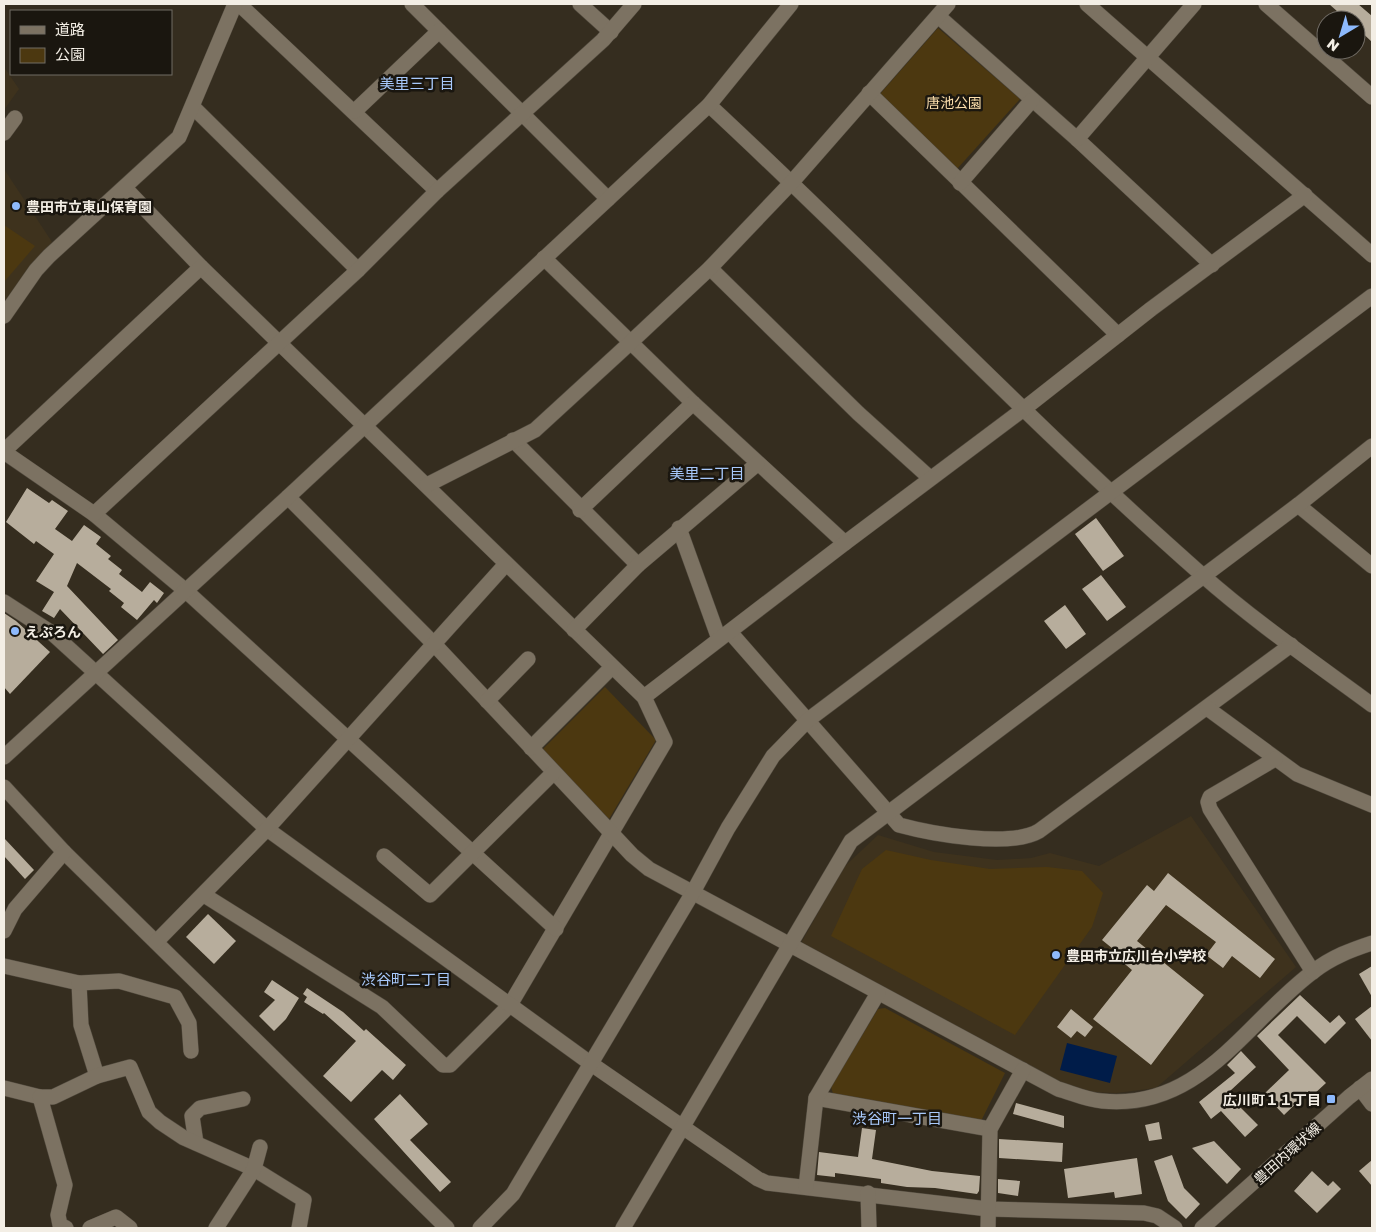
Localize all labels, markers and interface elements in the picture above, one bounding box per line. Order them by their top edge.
legend [10,10,172,75]
north arrow [1316,10,1366,60]
text: 道路 [55,20,85,38]
text: N [1323,36,1342,56]
text: 公園 [55,45,85,63]
district label: 美里三丁目 [379,74,455,92]
park label: 唐池公園 [926,94,982,111]
place label: 豊田市立東山保育園 [26,198,152,215]
marker: 豊田市立東山保育園 [10,200,22,212]
district label: 美里二丁目 [669,464,745,482]
place label: えぷろん [25,623,81,640]
marker: えぷろん [9,625,21,637]
place label: 豊田市立広川台小学校 [1066,947,1206,964]
marker: 豊田市立広川台小学校 [1050,949,1062,961]
district label: 渋谷町二丁目 [361,970,451,988]
place label: 広川町１１丁目 [1223,1091,1321,1108]
marker: 広川町１１丁目 [1325,1093,1337,1105]
district label: 渋谷町一丁目 [852,1109,942,1127]
street label: 豊田内環状線 [1250,1119,1324,1187]

